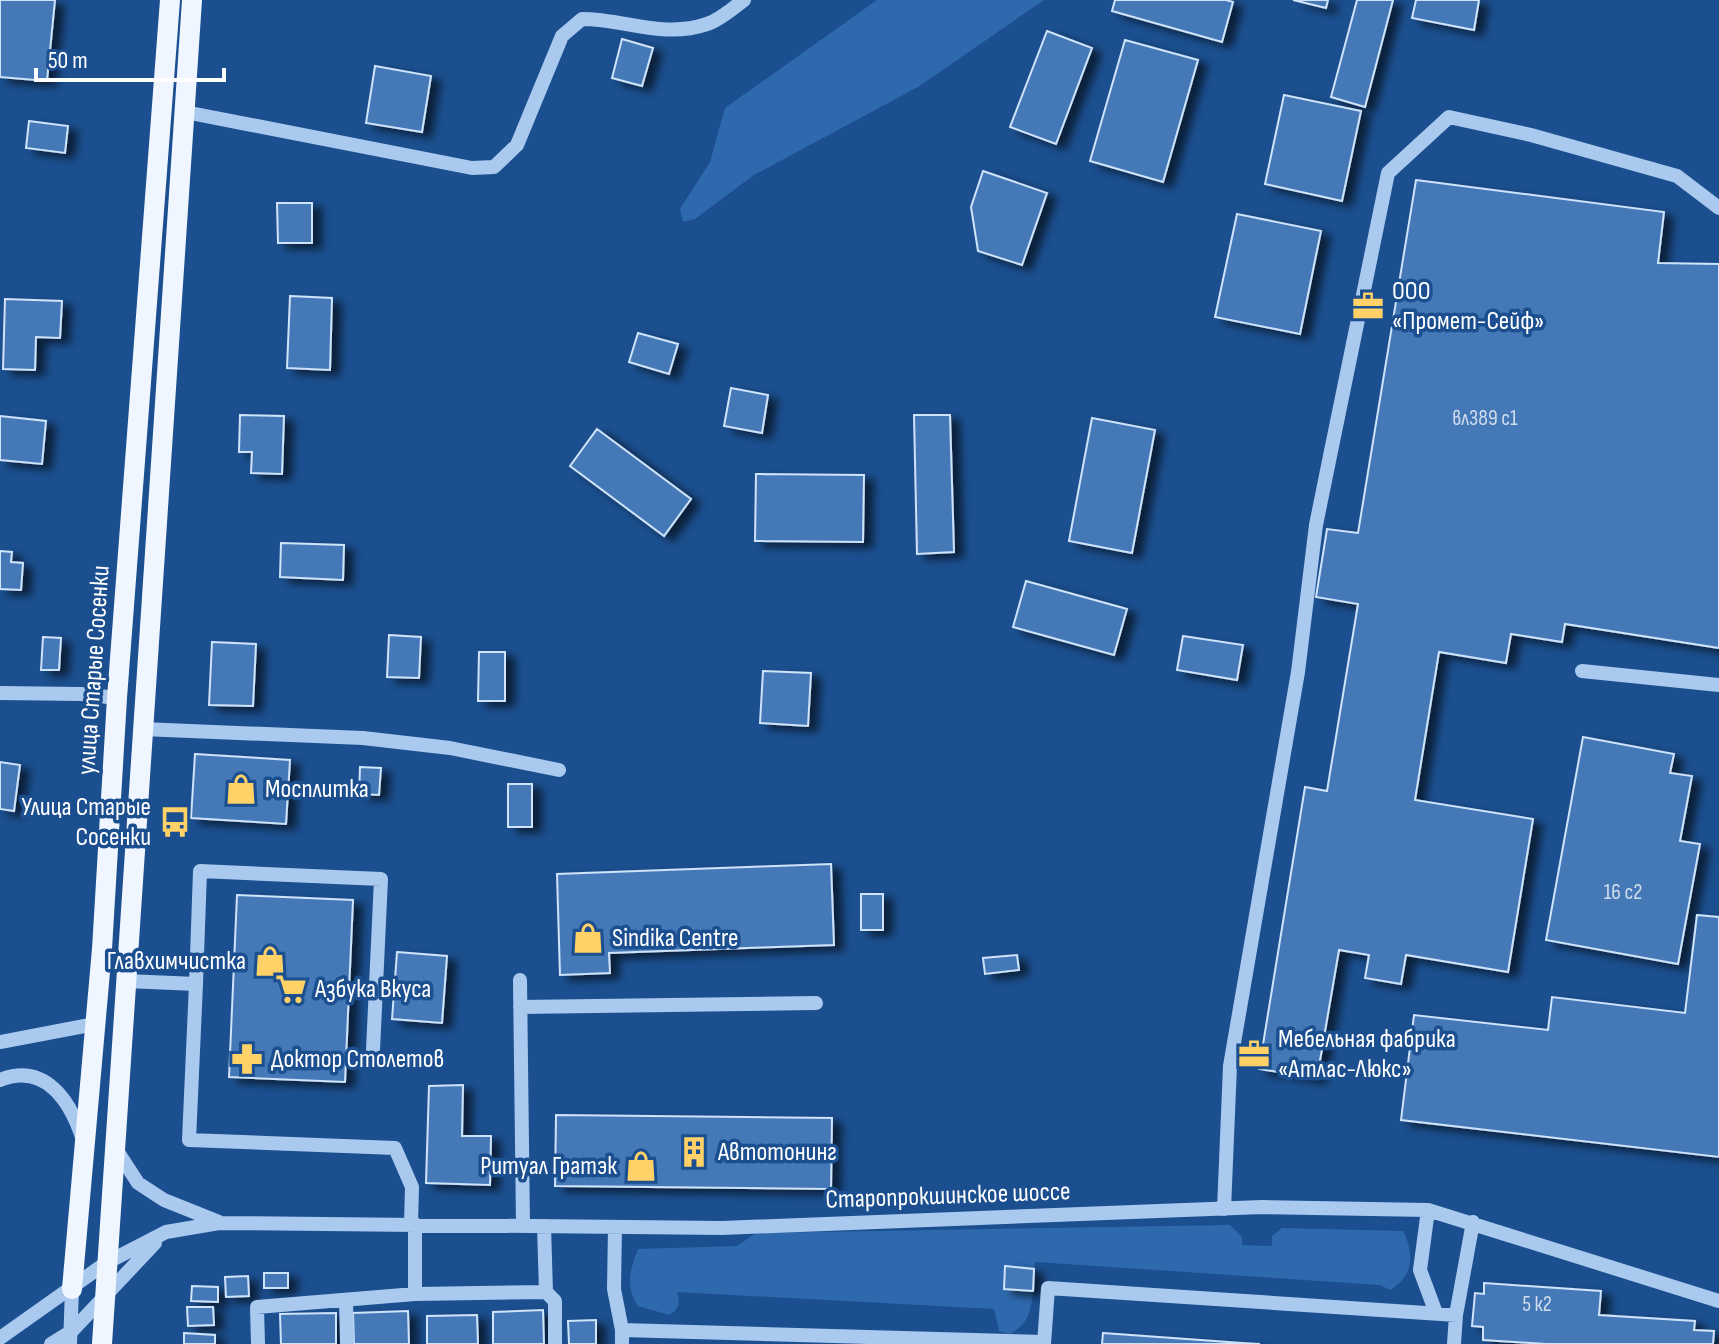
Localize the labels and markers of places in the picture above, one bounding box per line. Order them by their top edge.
place label: ООО «Промет-Сейф» [1392,276,1544,337]
office icon: ООО «Промет-Сейф» [1351,289,1385,323]
shop icon: Мосплитка [224,772,258,806]
place label: Мосплитка [265,774,369,805]
place label: Улица Старые Сосенки [21,792,151,853]
bus stop icon: Улица Старые Сосенки [158,805,192,839]
shop icon: Sindika Centre [571,921,605,955]
place label: Sindika Centre [612,923,738,954]
shop icon: Главхимчистка [253,944,287,978]
place label: Главхимчистка [107,946,246,977]
supermarket icon: Азбука Вкуса [274,972,308,1006]
place label: Азбука Вкуса [314,974,431,1005]
place label: Мебельная фабрика «Атлас-Люкс» [1278,1024,1456,1085]
office icon: Мебельная фабрика «Атлас-Люкс» [1237,1037,1271,1071]
pharmacy icon: Доктор Столетов [230,1042,264,1076]
place label: Доктор Столетов [271,1044,444,1075]
building icon: Автотонинг [677,1135,711,1169]
place label: Автотонинг [717,1137,837,1168]
shop icon: Ритуал Гратэк [624,1149,658,1183]
place label: Ритуал Гратэк [480,1151,617,1182]

